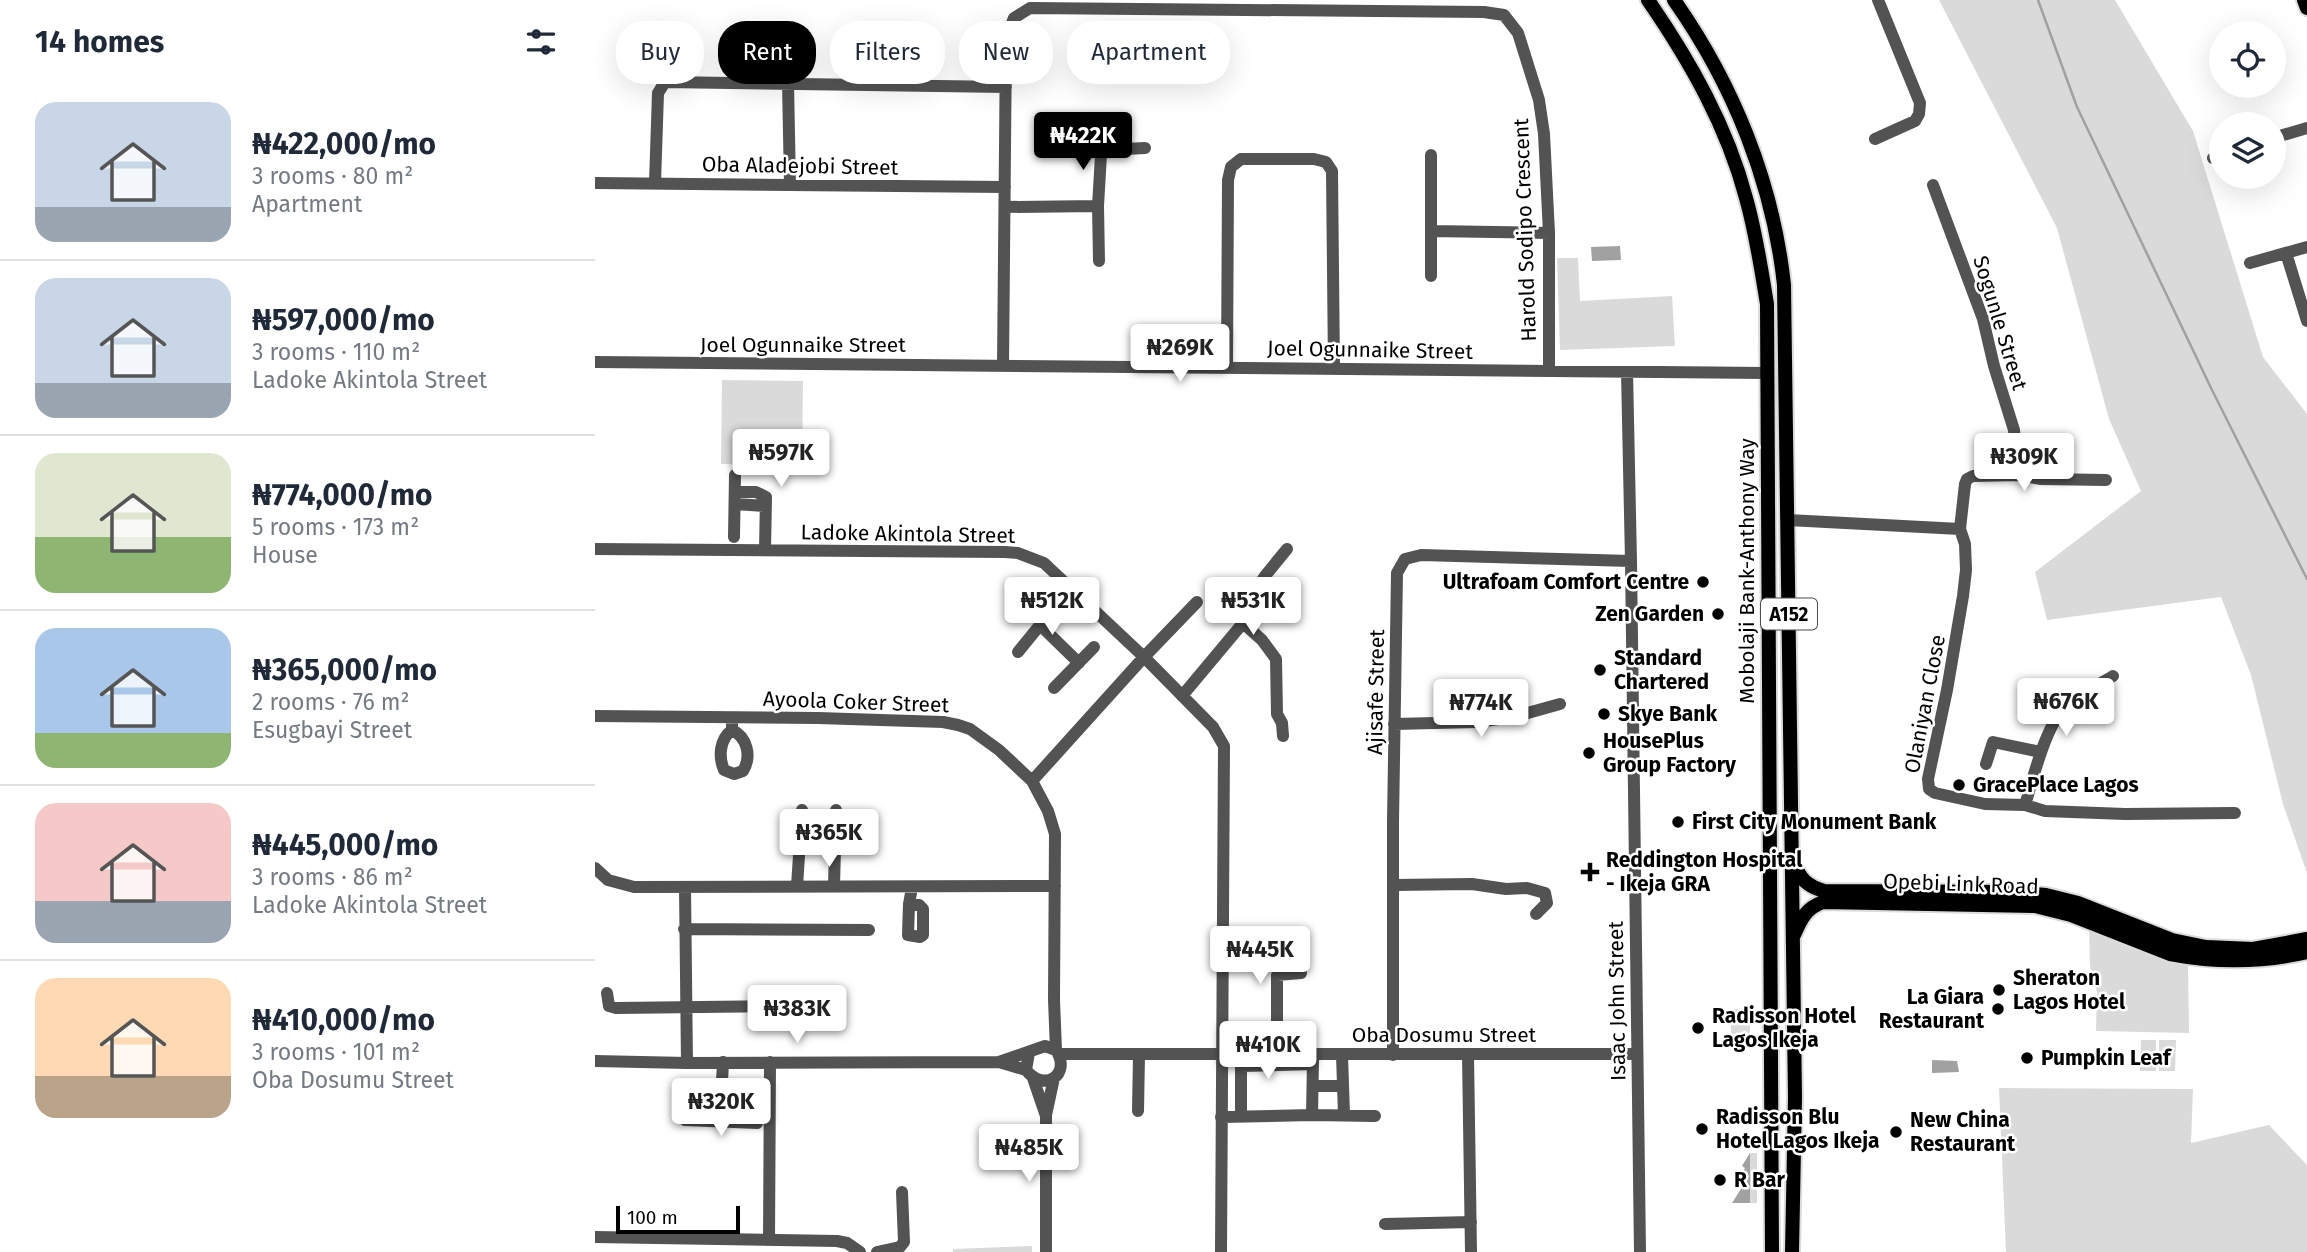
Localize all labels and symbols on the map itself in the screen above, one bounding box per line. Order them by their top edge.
pin: ₦422K [1034,113,1132,172]
street label: Harold Sodipo Crescent [1508,118,1542,342]
street label: Oba Aladejobi Street [702,151,899,181]
street label: Sogunle Street [1967,253,2033,394]
pin: ₦269K [1131,324,1229,384]
street label: Joel Ogunnaike Street [700,332,906,358]
street label: Joel Ogunnaike Street [1267,335,1474,365]
pin: ₦597K [732,430,830,489]
pin: ₦309K [1975,434,2073,493]
street label: Mobolaji Bank-Anthony Way [1734,438,1760,704]
street label: Ladoke Akintola Street [800,519,1016,549]
place label: Ultrafoam Comfort Centre [1443,569,1689,595]
marker: Ultrafoam Comfort Centre [1695,574,1711,590]
pin: ₦512K [1003,578,1101,637]
pin: ₦531K [1204,578,1302,637]
road number: A152 [1761,598,1817,629]
place label: Zen Garden [1595,601,1704,627]
marker: Zen Garden [1710,606,1726,622]
street label: Ajisafe Street [1362,629,1390,755]
street label: Olaniyan Close [1899,632,1951,776]
place label: Standard Chartered [1614,645,1709,695]
marker: Standard Chartered [1592,662,1608,678]
pin: ₦676K [2017,678,2115,738]
pin: ₦774K [1432,680,1530,739]
street label: Ayoola Coker Street [763,686,950,718]
place label: Skye Bank [1618,701,1717,727]
marker: Skye Bank [1596,706,1612,722]
place label: HousePlus Group Factory [1603,728,1736,778]
marker: HousePlus Group Factory [1581,745,1597,761]
place label: GracePlace Lagos [1973,772,2139,798]
marker: GracePlace Lagos [1951,777,1967,793]
place label: First City Monument Bank [1692,809,1937,835]
pin: ₦365K [780,810,878,869]
marker: First City Monument Bank [1670,814,1686,830]
place label: Reddington Hospital - Ikeja GRA [1606,847,1803,897]
marker: Reddington Hospital - Ikeja GRA [1580,862,1600,882]
street label: Opebi Link Road [1883,868,2039,900]
street label: Isaac John Street [1603,920,1631,1081]
pin: ₦445K [1211,926,1309,986]
place label: Sheraton Lagos Hotel [2013,965,2126,1015]
marker: Sheraton Lagos Hotel [1991,982,2007,998]
place label: La Giara Restaurant [1879,984,1985,1034]
pin: ₦383K [748,986,846,1045]
marker: La Giara Restaurant [1990,1001,2006,1017]
place label: Radisson Hotel Lagos Ikeja [1712,1003,1857,1053]
marker: Radisson Hotel Lagos Ikeja [1690,1020,1706,1036]
pin: ₦410K [1219,1021,1317,1081]
street label: Oba Dosumu Street [1352,1022,1537,1048]
place label: Pumpkin Leaf [2041,1045,2173,1071]
marker: Pumpkin Leaf [2019,1050,2035,1066]
pin: ₦320K [672,1078,770,1138]
place label: Radisson Blu Hotel Lagos Ikeja [1716,1104,1880,1154]
place label: New China Restaurant [1910,1107,2016,1157]
marker: Radisson Blu Hotel Lagos Ikeja [1694,1121,1710,1137]
pin: ₦485K [980,1124,1078,1184]
marker: New China Restaurant [1888,1124,1904,1140]
place label: R Bar [1734,1167,1785,1193]
marker: R Bar [1712,1172,1728,1188]
scale bar [616,1203,740,1235]

